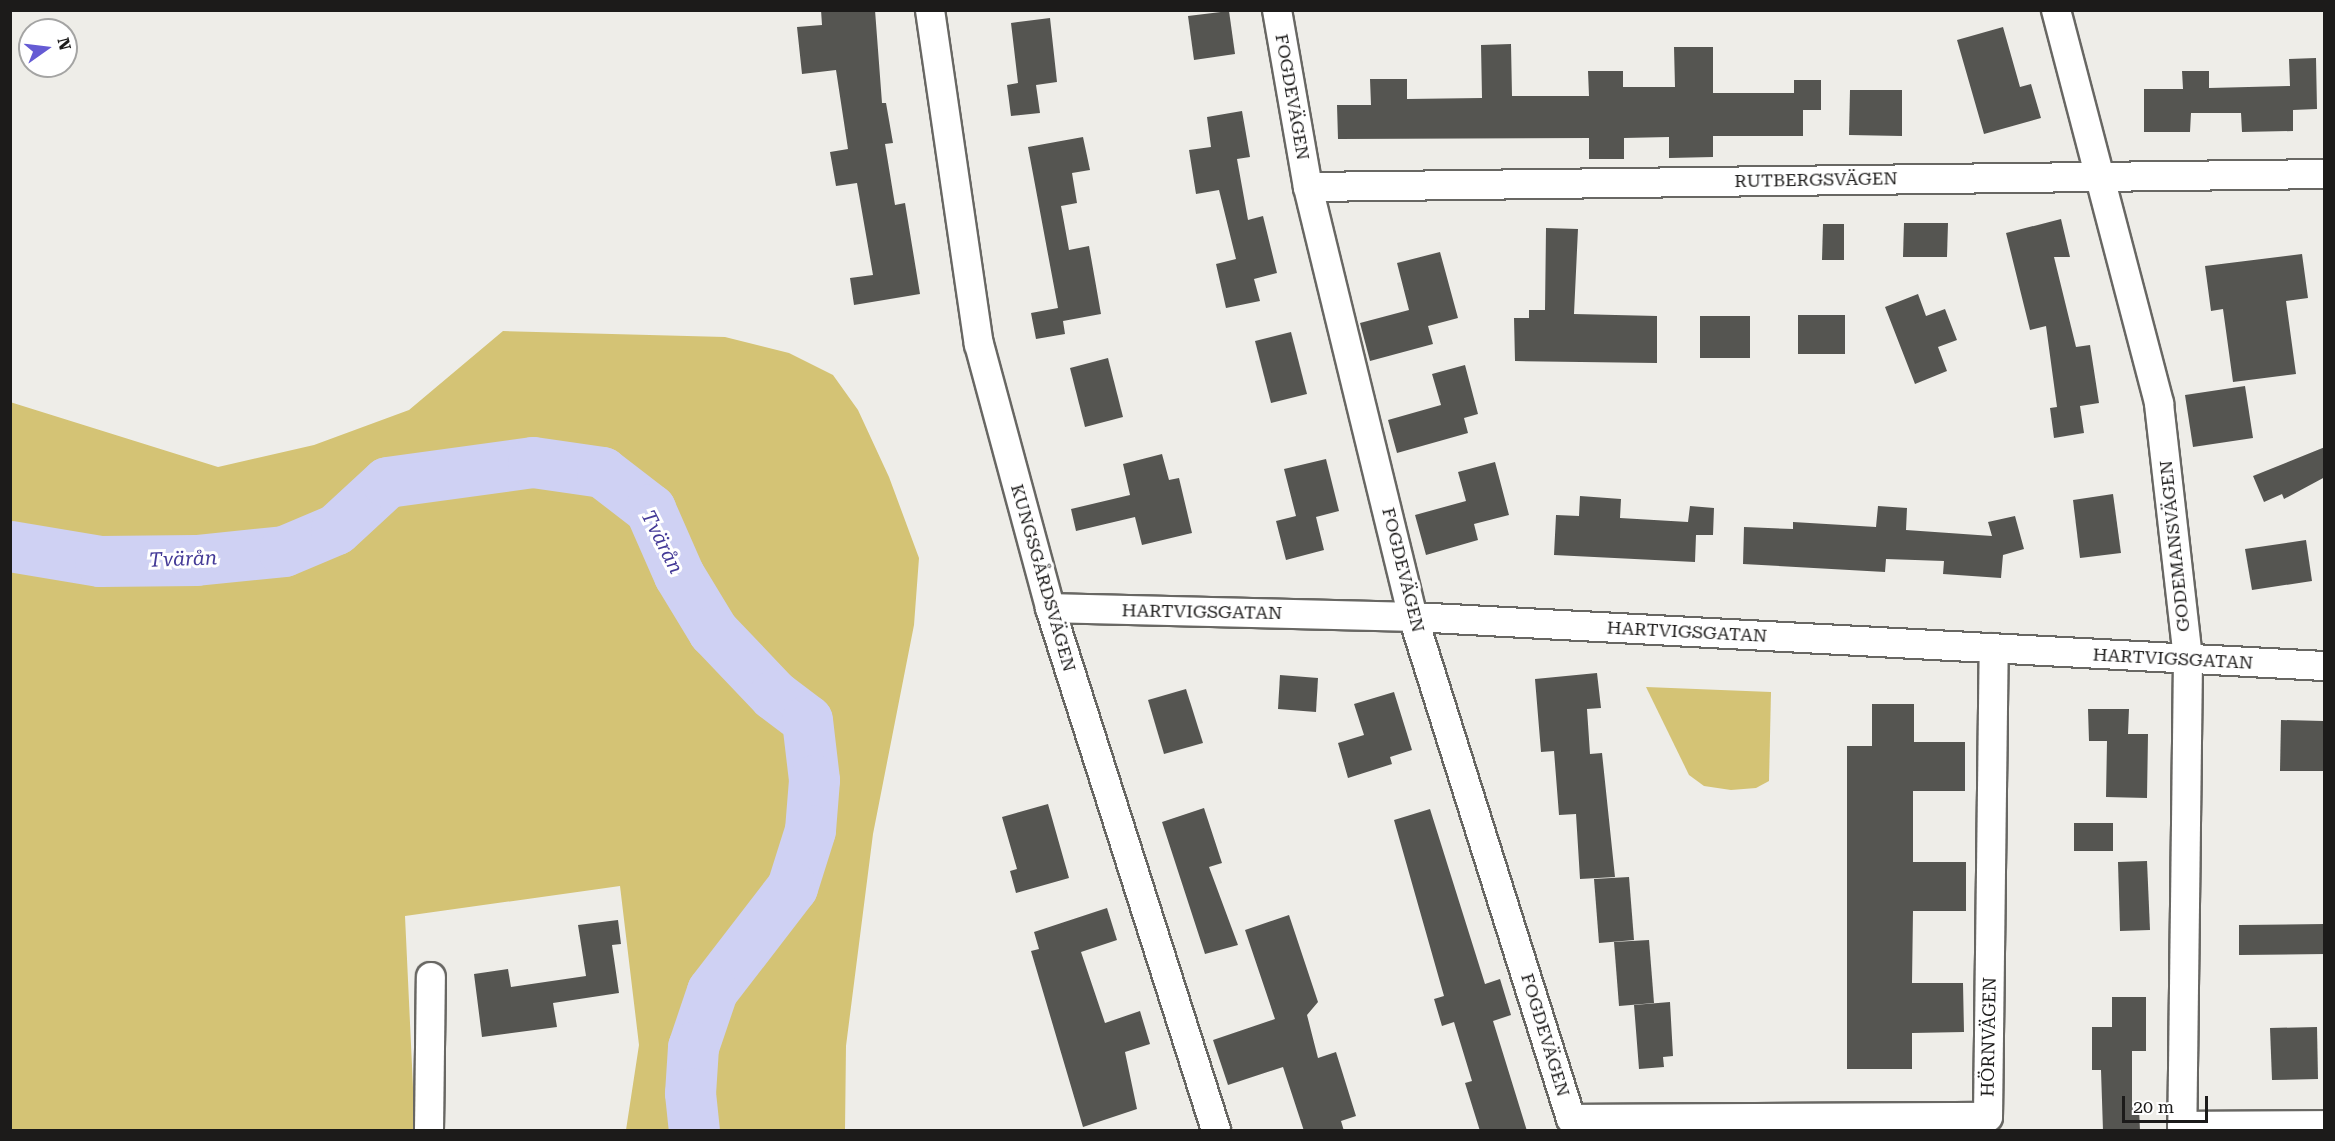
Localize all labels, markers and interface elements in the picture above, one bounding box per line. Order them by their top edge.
north arrow [18,18,78,78]
street label: FOGDEVÄGEN [1270,32,1314,162]
text: N [53,36,75,52]
street label: RUTBERGSVÄGEN [1734,168,1898,192]
street label: GODEMANSVÄGEN [2155,459,2195,633]
street label: KUNGSGÅRDSVÄGEN [1006,482,1080,674]
street label: FOGDEVÄGEN [1377,505,1429,635]
water label: Tvärån [636,506,688,578]
water label: Tvärån [148,546,218,572]
street label: HARTVIGSGATAN [1121,600,1283,624]
street label: HARTVIGSGATAN [1606,617,1768,647]
street label: HARTVIGSGATAN [2092,644,2254,674]
street label: FOGDEVÄGEN [1516,971,1574,1099]
street label: HÖRNVÄGEN [1977,977,2001,1097]
scale bar [2125,1084,2210,1122]
text: 20 m [2133,1096,2174,1117]

